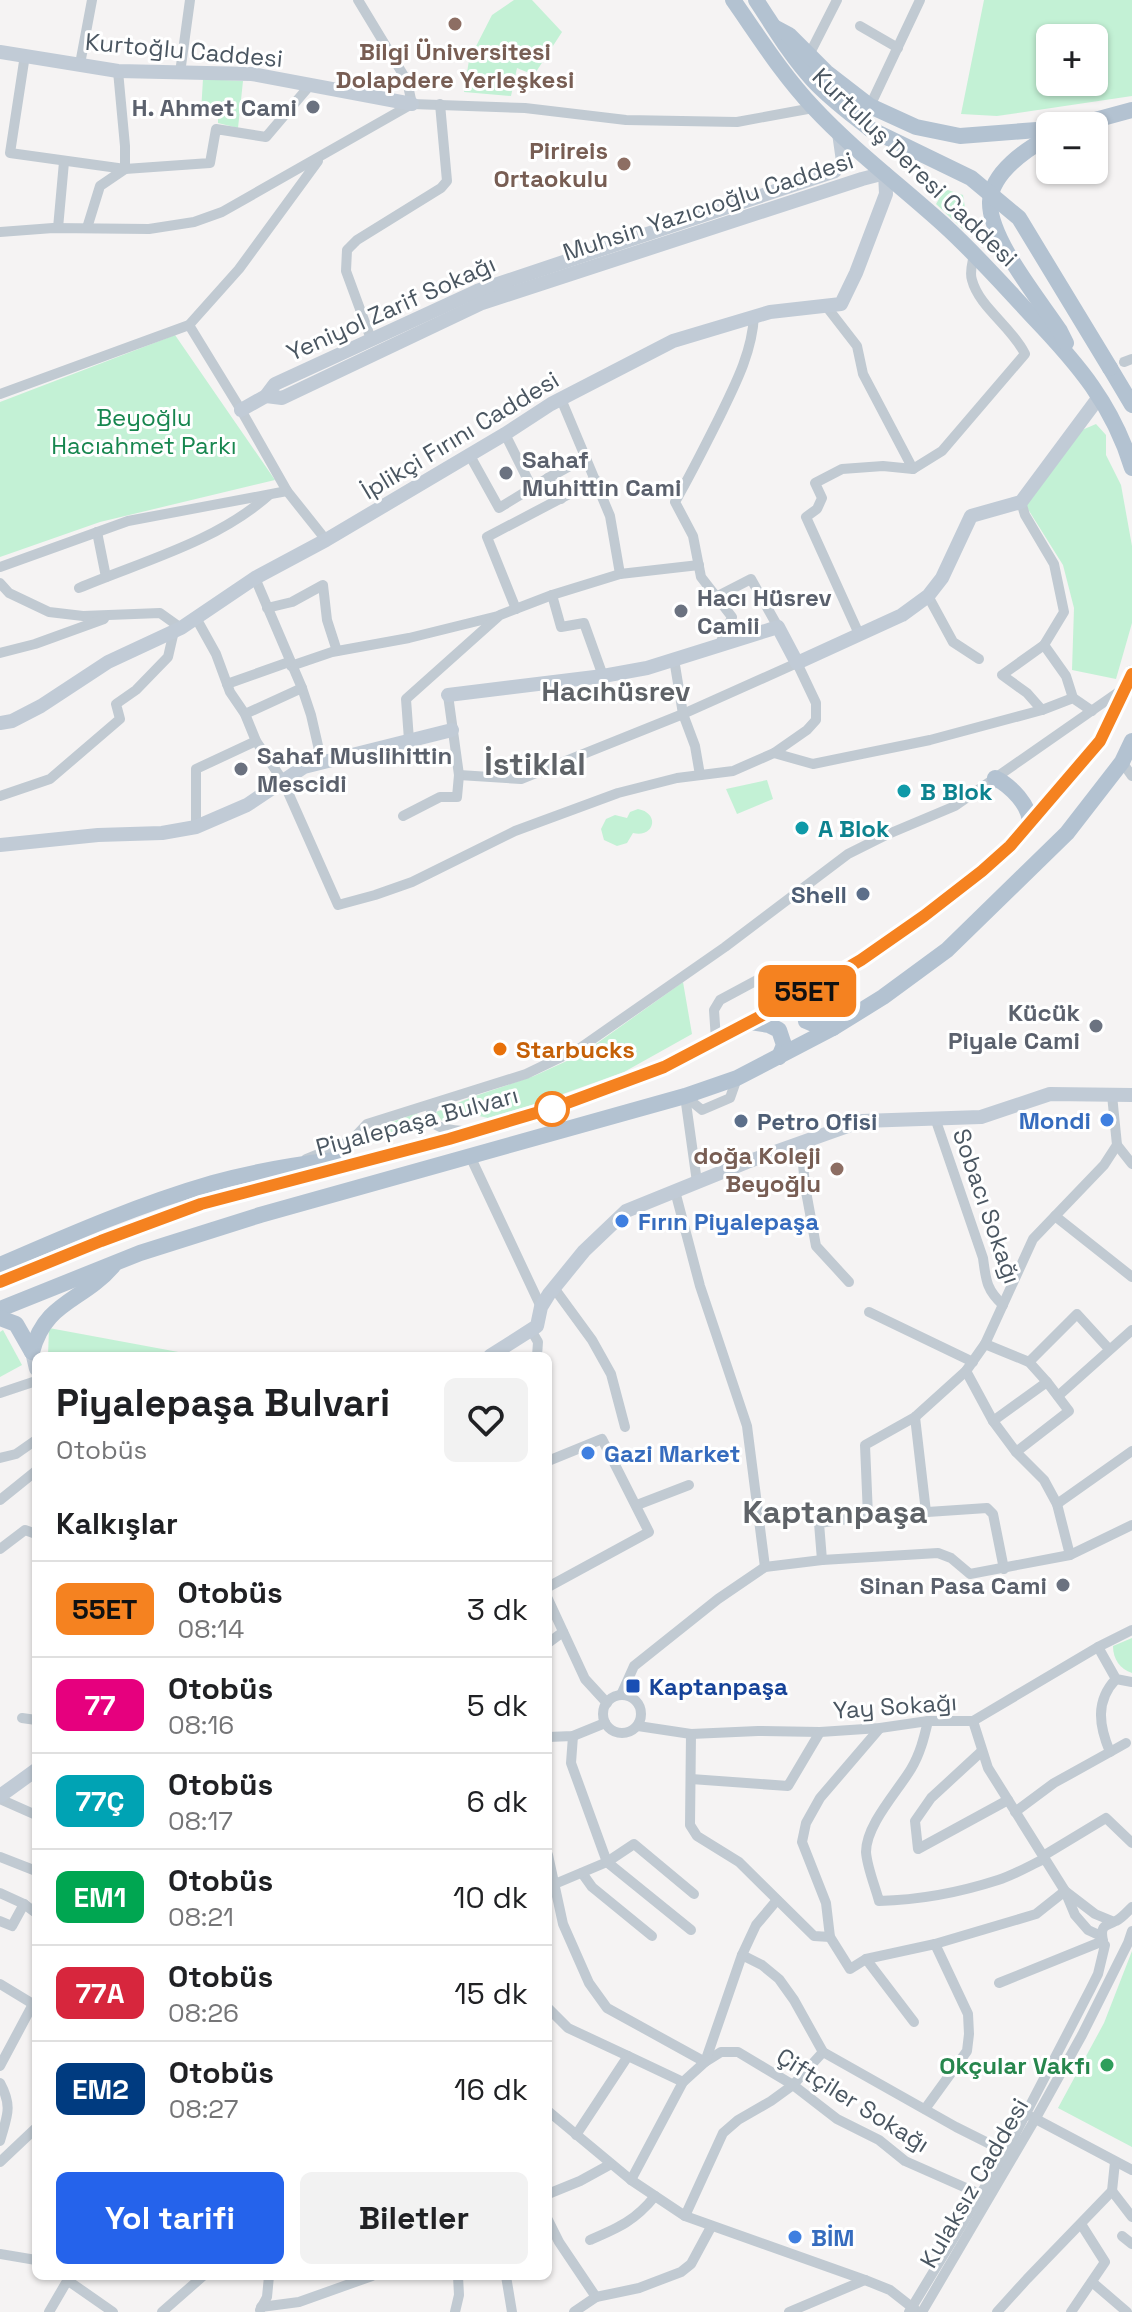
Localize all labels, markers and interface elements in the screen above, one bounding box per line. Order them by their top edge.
marker: Bilgi Üniversitesi Dolapdere Yerleşkesi [446,15,464,33]
map controls [1036,24,1108,184]
button: + [1036,24,1108,96]
street label: Kurtoğlu Caddesi [84,26,284,74]
place label: Bilgi Üniversitesi Dolapdere Yerleşkesi [336,36,574,95]
street label: Kurtuluş Deresi Caddesi [806,61,1024,273]
place label: H. Ahmet Cami [132,92,297,123]
marker: H. Ahmet Cami [304,98,322,116]
button: − [1036,112,1108,184]
place label: Pirireis Ortaokulu [494,135,608,194]
street label: Muhsin Yazıcıoğlu Caddesi [559,144,857,268]
marker: Pirireis Ortaokulu [615,155,633,173]
street label: Yeniyol Zarif Sokağı [282,248,500,368]
street label: İplikçi Fırını Caddesi [356,364,564,506]
park label: Beyoğlu Hacıahmet Parkı [51,402,237,461]
place label: Sahaf Muhittin Cami [522,444,681,503]
marker: Sahaf Muhittin Cami [497,464,515,482]
place label: Hacı Hüsrev Camii [697,582,832,641]
marker: Hacı Hüsrev Camii [672,602,690,620]
district label: Hacıhüsrev [542,673,690,709]
place label: Sahaf Muslihittin Mescidi [257,740,452,799]
district label: İstiklal [484,744,586,784]
marker: Sahaf Muslihittin Mescidi [232,760,250,778]
place label: B Blok [920,776,993,807]
marker: B Blok [895,782,913,800]
place label: A Blok [818,813,890,844]
marker: A Blok [793,819,811,837]
place label: Shell [791,879,847,910]
marker: Shell [854,885,872,903]
line badge: 55ET [751,965,863,1017]
text: 55ET [774,973,840,1009]
place label: Kücük Piyale Cami [948,997,1080,1056]
marker: Kücük Piyale Cami [1087,1017,1105,1035]
place label: Starbucks [516,1034,635,1065]
marker: Starbucks [491,1040,509,1058]
street label: Piyalepaşa Bulvarı [312,1079,522,1163]
unlabelled marker [535,1092,569,1126]
place label: Mondi [1019,1105,1091,1136]
place label: Petro Ofisi [757,1106,878,1137]
marker: Mondi [1098,1111,1116,1129]
marker: Petro Ofisi [732,1112,750,1130]
street label: Sobacı Sokağı [946,1124,1028,1288]
place label: doğa Koleji Beyoğlu [693,1140,821,1199]
marker: doğa Koleji Beyoğlu [828,1160,846,1178]
place label: Fırın Piyalepaşa [638,1206,819,1237]
marker: Fırın Piyalepaşa [613,1212,631,1230]
button: heart [444,1378,528,1462]
text: Piyalepaşa Bulvari [56,1379,390,1427]
text: Otobüs [56,1433,147,1467]
place label: Gazi Market [604,1438,740,1469]
marker: Gazi Market [579,1444,597,1462]
district label: Kaptanpaşa [742,1492,928,1532]
text: Kalkışlar [56,1504,178,1543]
place label: Sinan Pasa Cami [860,1570,1047,1601]
text: Otobüs [178,1573,283,1612]
marker: Sinan Pasa Cami [1054,1576,1072,1594]
text: 3 dk [467,1590,528,1629]
text: 55ET [72,1591,138,1627]
text: 08:14 [178,1612,244,1646]
text: Otobüs [168,1669,273,1708]
place label: Kaptanpaşa [649,1671,788,1702]
marker: Kaptanpaşa [624,1677,642,1695]
text: 5 dk [467,1686,528,1725]
street label: Yay Sokağı [832,1686,958,1726]
text: 77 [84,1687,116,1723]
text: 08:16 [168,1708,234,1742]
text: Otobüs [168,1765,273,1804]
text: 6 dk [466,1782,528,1821]
text: 77Ç [75,1783,125,1819]
text: 08:17 [168,1804,233,1838]
text: Otobüs [168,1861,273,1900]
text: 10 dk [453,1878,528,1917]
text: EM1 [74,1879,126,1915]
text: 08:21 [168,1900,234,1934]
text: Otobüs [168,1957,273,1996]
text: 15 dk [454,1974,528,2013]
text: 77A [76,1975,124,2011]
text: 08:26 [168,1996,239,2030]
street label: Çiftçiler Sokağı [771,2041,935,2159]
place label: Okçular Vakfı [939,2050,1091,2081]
text: Otobüs [169,2053,274,2092]
marker: Okçular Vakfı [1098,2056,1116,2074]
text: 16 dk [454,2070,528,2109]
text: EM2 [72,2071,129,2107]
text: 08:27 [169,2092,238,2126]
street label: Kulaksız Caddesi [913,2092,1035,2274]
button: Yol tarifi [56,2172,284,2264]
button: Biletler [300,2172,528,2264]
place label: BİM [811,2222,854,2253]
marker: BİM [786,2228,804,2246]

